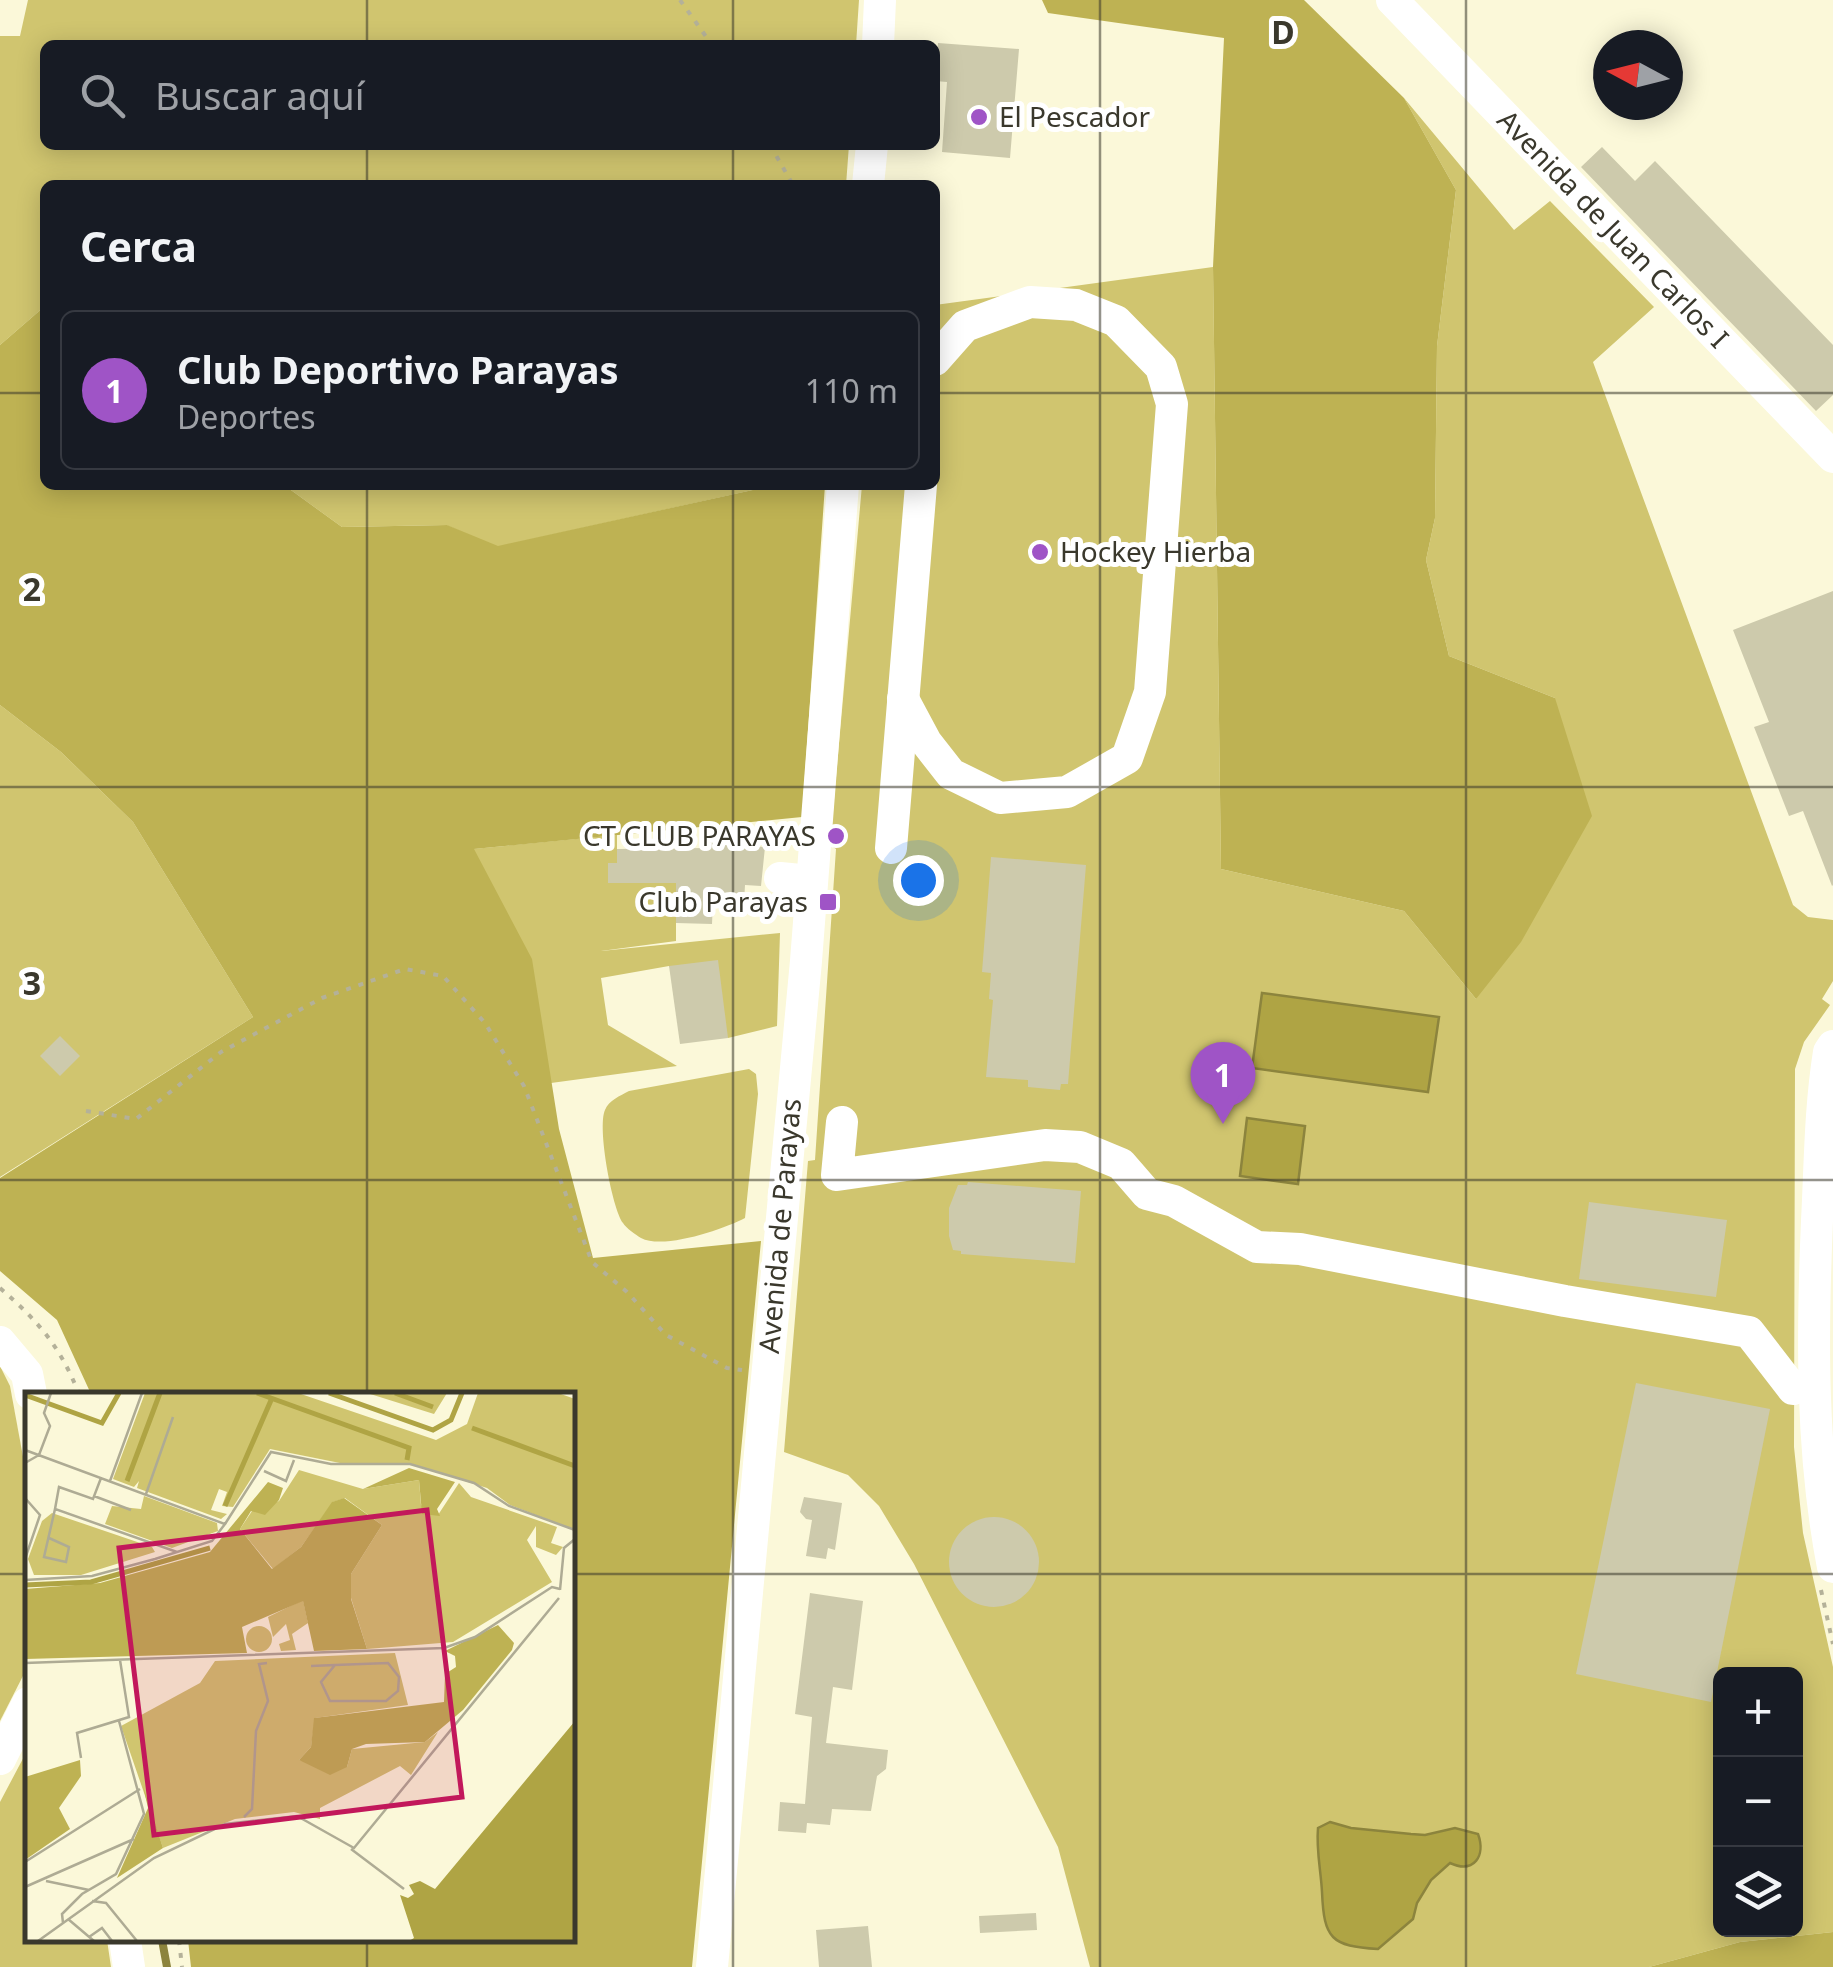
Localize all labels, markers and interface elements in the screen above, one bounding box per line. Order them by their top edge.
text: D [1271,10,1295,53]
north arrow [1593,30,1683,120]
search box [40,40,940,150]
icon: search [75,68,130,123]
text: Buscar aquí [155,69,365,121]
place label: El Pescador [999,97,1151,135]
street label: Avenida de Juan Carlos I [1490,101,1738,356]
marker: El Pescador [968,106,990,128]
text: Cerca [80,217,197,274]
text: Club Deportivo Parayas [177,343,619,395]
text: 1 [105,369,124,412]
text: 110 m [805,369,898,412]
text: Deportes [177,395,316,438]
place label: Hockey Hierba [1060,532,1251,570]
marker: Hockey Hierba [1029,541,1051,563]
text: 2 [23,567,41,610]
place label: CT CLUB PARAYAS [583,816,816,854]
marker: CT CLUB PARAYAS [825,825,847,847]
your location [893,855,944,906]
place label: Club Parayas [639,882,808,920]
marker: Club Parayas [817,891,839,913]
text: 3 [23,961,41,1004]
pin: 1 [1190,1042,1256,1124]
street label: Avenida de Parayas [749,1097,809,1355]
inset map [25,1392,575,1942]
map controls [1713,1667,1803,1937]
button: + [1713,1667,1803,1757]
button: − [1713,1757,1803,1847]
button: layers [1713,1847,1803,1937]

